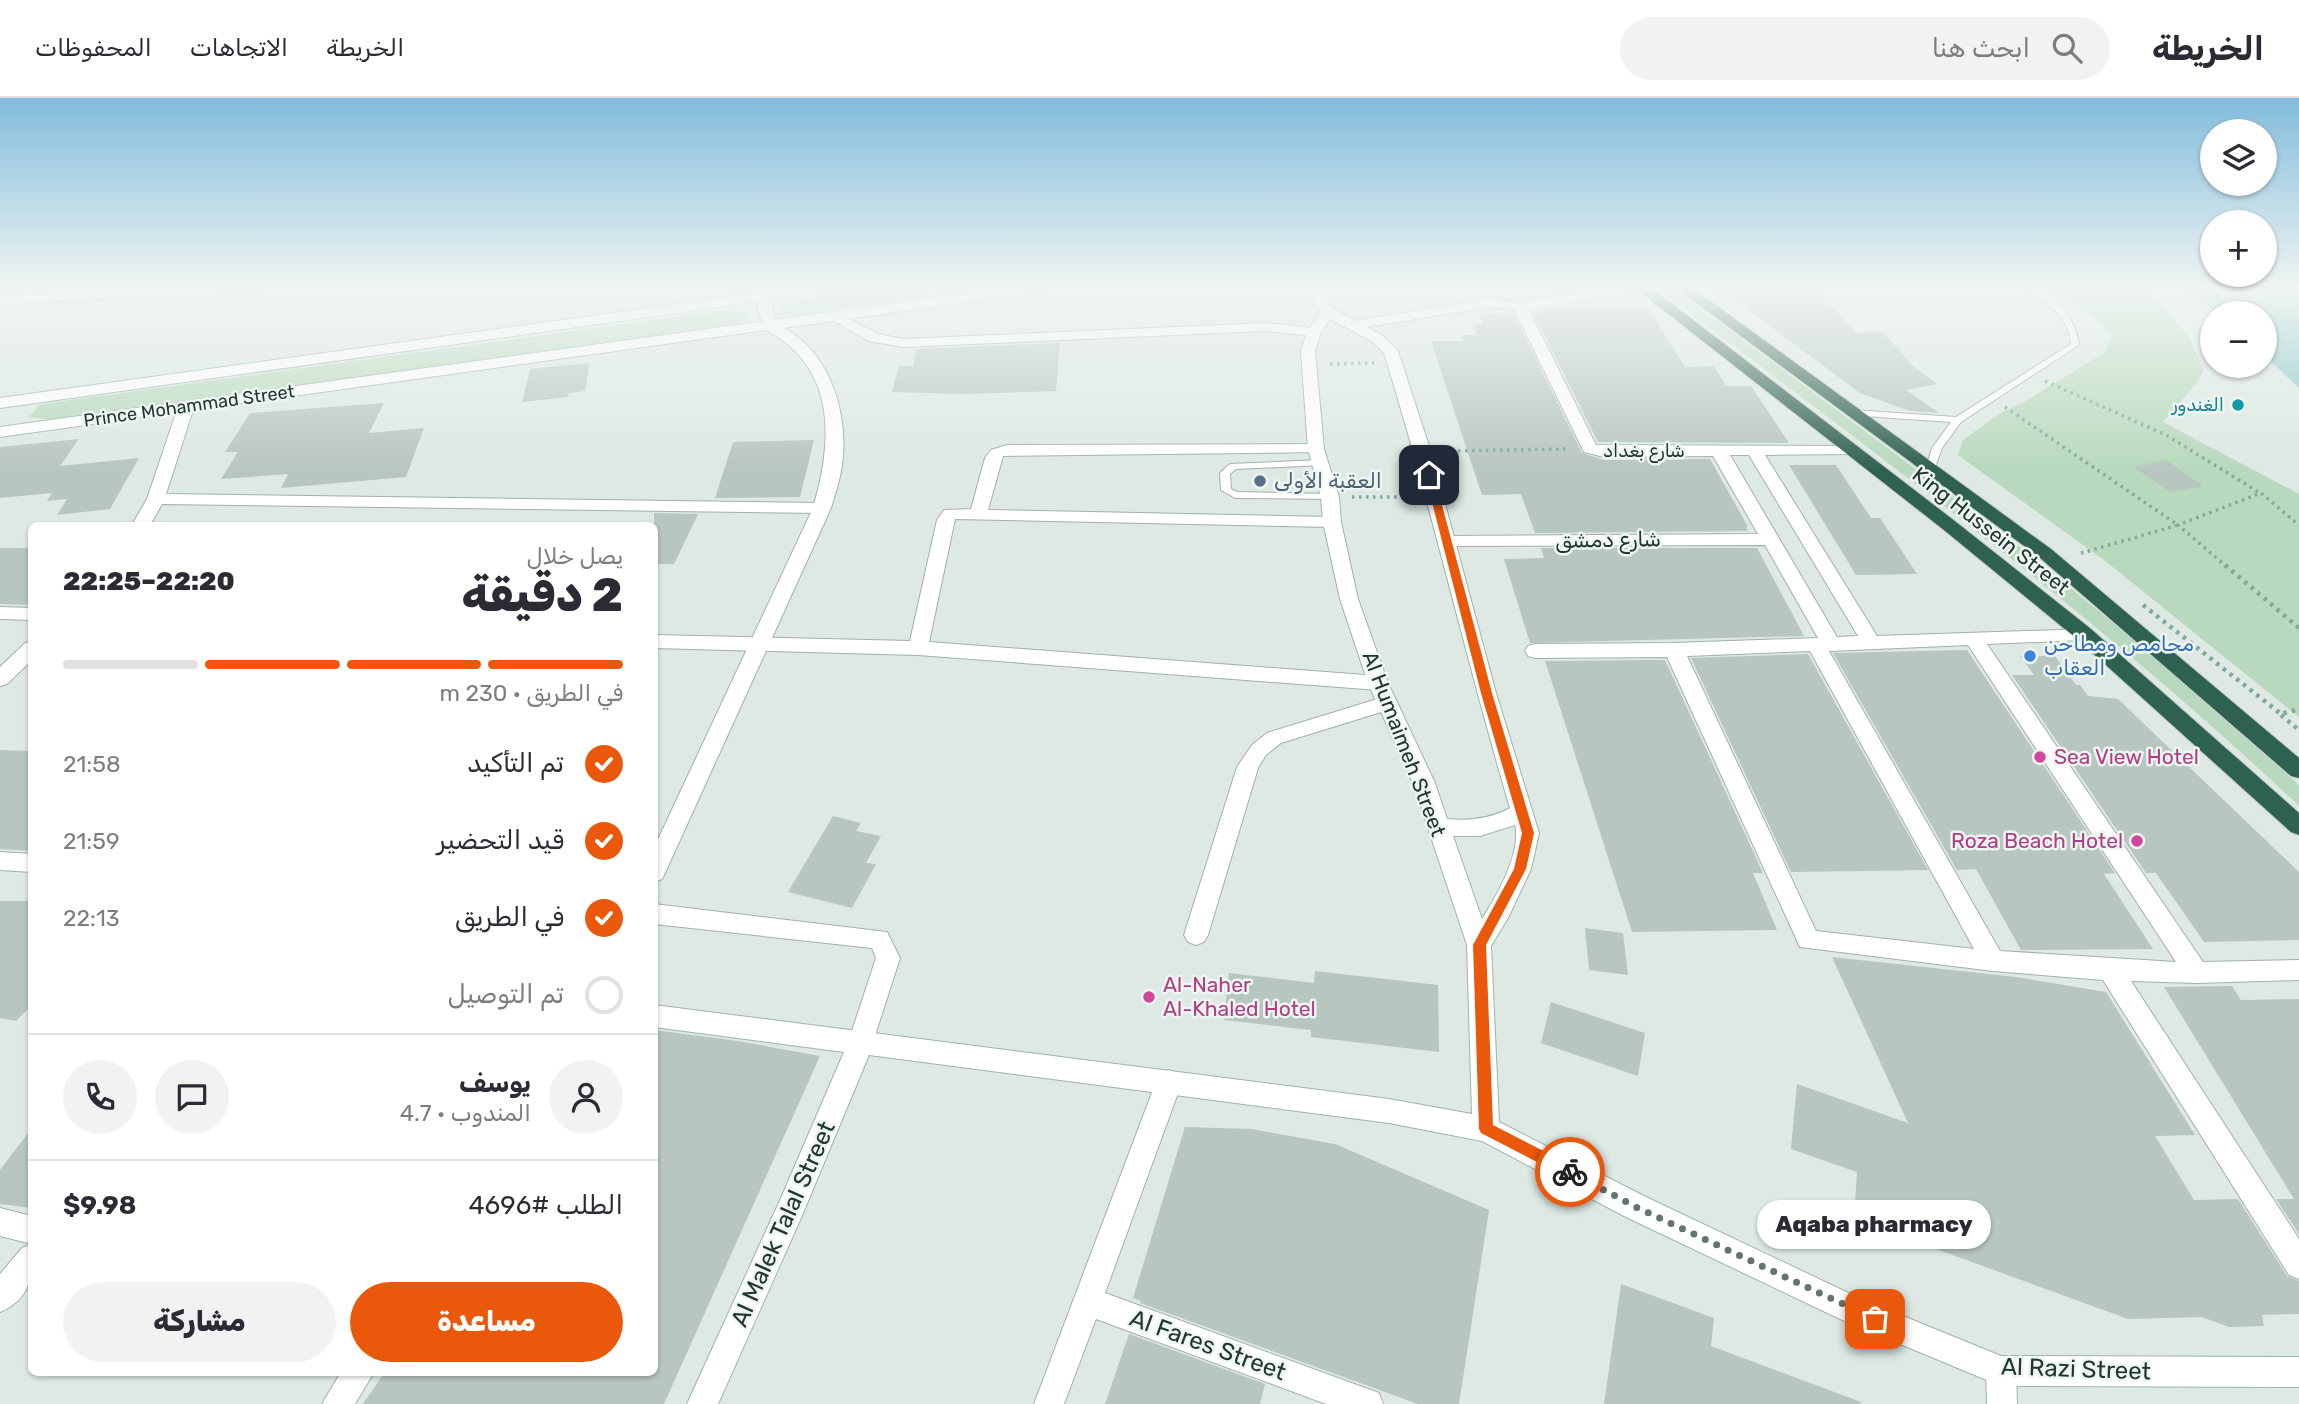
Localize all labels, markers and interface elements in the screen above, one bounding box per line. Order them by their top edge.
search box [1620,17,2110,80]
icon: search [2048,29,2086,67]
text: الخريطة [2152,29,2264,68]
text: ابحث هنا [1932,33,2030,64]
text: المحفوظات [35,34,152,62]
text: الاتجاهات [190,34,288,62]
text: الخريطة [326,34,404,62]
map controls [2200,119,2277,378]
button: layers [2200,119,2277,196]
button: + [2200,210,2277,287]
button: − [2200,301,2277,378]
street label: Prince Mohammad Street [82,380,296,432]
place label: الغندور [2171,394,2224,416]
marker: الغندور [2230,397,2246,413]
street label: شارع بغداد [1603,440,1685,463]
pin [1399,445,1459,505]
icon: home [1410,456,1448,494]
street label: King Hussein Street [1908,461,2075,600]
place label: العقبة الأولى [1274,468,1382,494]
marker: العقبة الأولى [1252,473,1268,489]
street label: شارع دمشق [1555,526,1661,555]
text: يصل خلال [527,542,623,570]
text: 22:20–22:25 [63,566,235,597]
text: 2 دقيقة [461,568,623,623]
place label: محامص ومطاحن العقاب [2044,631,2194,680]
street label: Al Humaimeh Street [1358,648,1451,840]
marker: محامص ومطاحن العقاب [2022,648,2038,664]
text: في الطريق · 230 m [439,679,623,707]
place label: Sea View Hotel [2054,744,2199,769]
icon: check [585,745,623,783]
text: تم التأكيد [467,748,564,779]
marker: Sea View Hotel [2032,749,2048,765]
text: 21:58 [63,750,121,778]
icon: check [585,822,623,860]
text: قيد التحضير [437,825,564,856]
text: 21:59 [63,827,120,855]
place label: Roza Beach Hotel [1951,828,2123,853]
marker: Roza Beach Hotel [2129,833,2145,849]
icon: check [585,899,623,937]
text: في الطريق [455,902,564,933]
text: 22:13 [63,904,120,932]
place label: Al-Naher Al-Khaled Hotel [1163,972,1316,1021]
text: تم التوصيل [447,979,564,1010]
marker: Al-Naher Al-Khaled Hotel [1141,989,1157,1005]
button: phone [63,1060,137,1134]
button: chat [155,1060,229,1134]
button: person [549,1060,623,1134]
text: يوسف [459,1068,531,1099]
text: المندوب · 4.7 [400,1099,531,1127]
street label: Al Malek Talal Street [725,1117,841,1331]
courier [1535,1137,1605,1207]
icon: bike [1551,1153,1589,1191]
text: $9.98 [63,1190,136,1221]
text: الطلب #4696 [468,1190,623,1221]
callout: Aqaba pharmacy [1758,1200,1992,1249]
text: Aqaba pharmacy [1775,1210,1973,1238]
button: مشاركة [63,1282,336,1362]
button: مساعدة [350,1282,623,1362]
pin [1845,1289,1905,1349]
icon: bag [1856,1300,1894,1338]
street label: Al Fares Street [1126,1304,1290,1386]
street label: Al Razi Street [2001,1352,2151,1386]

